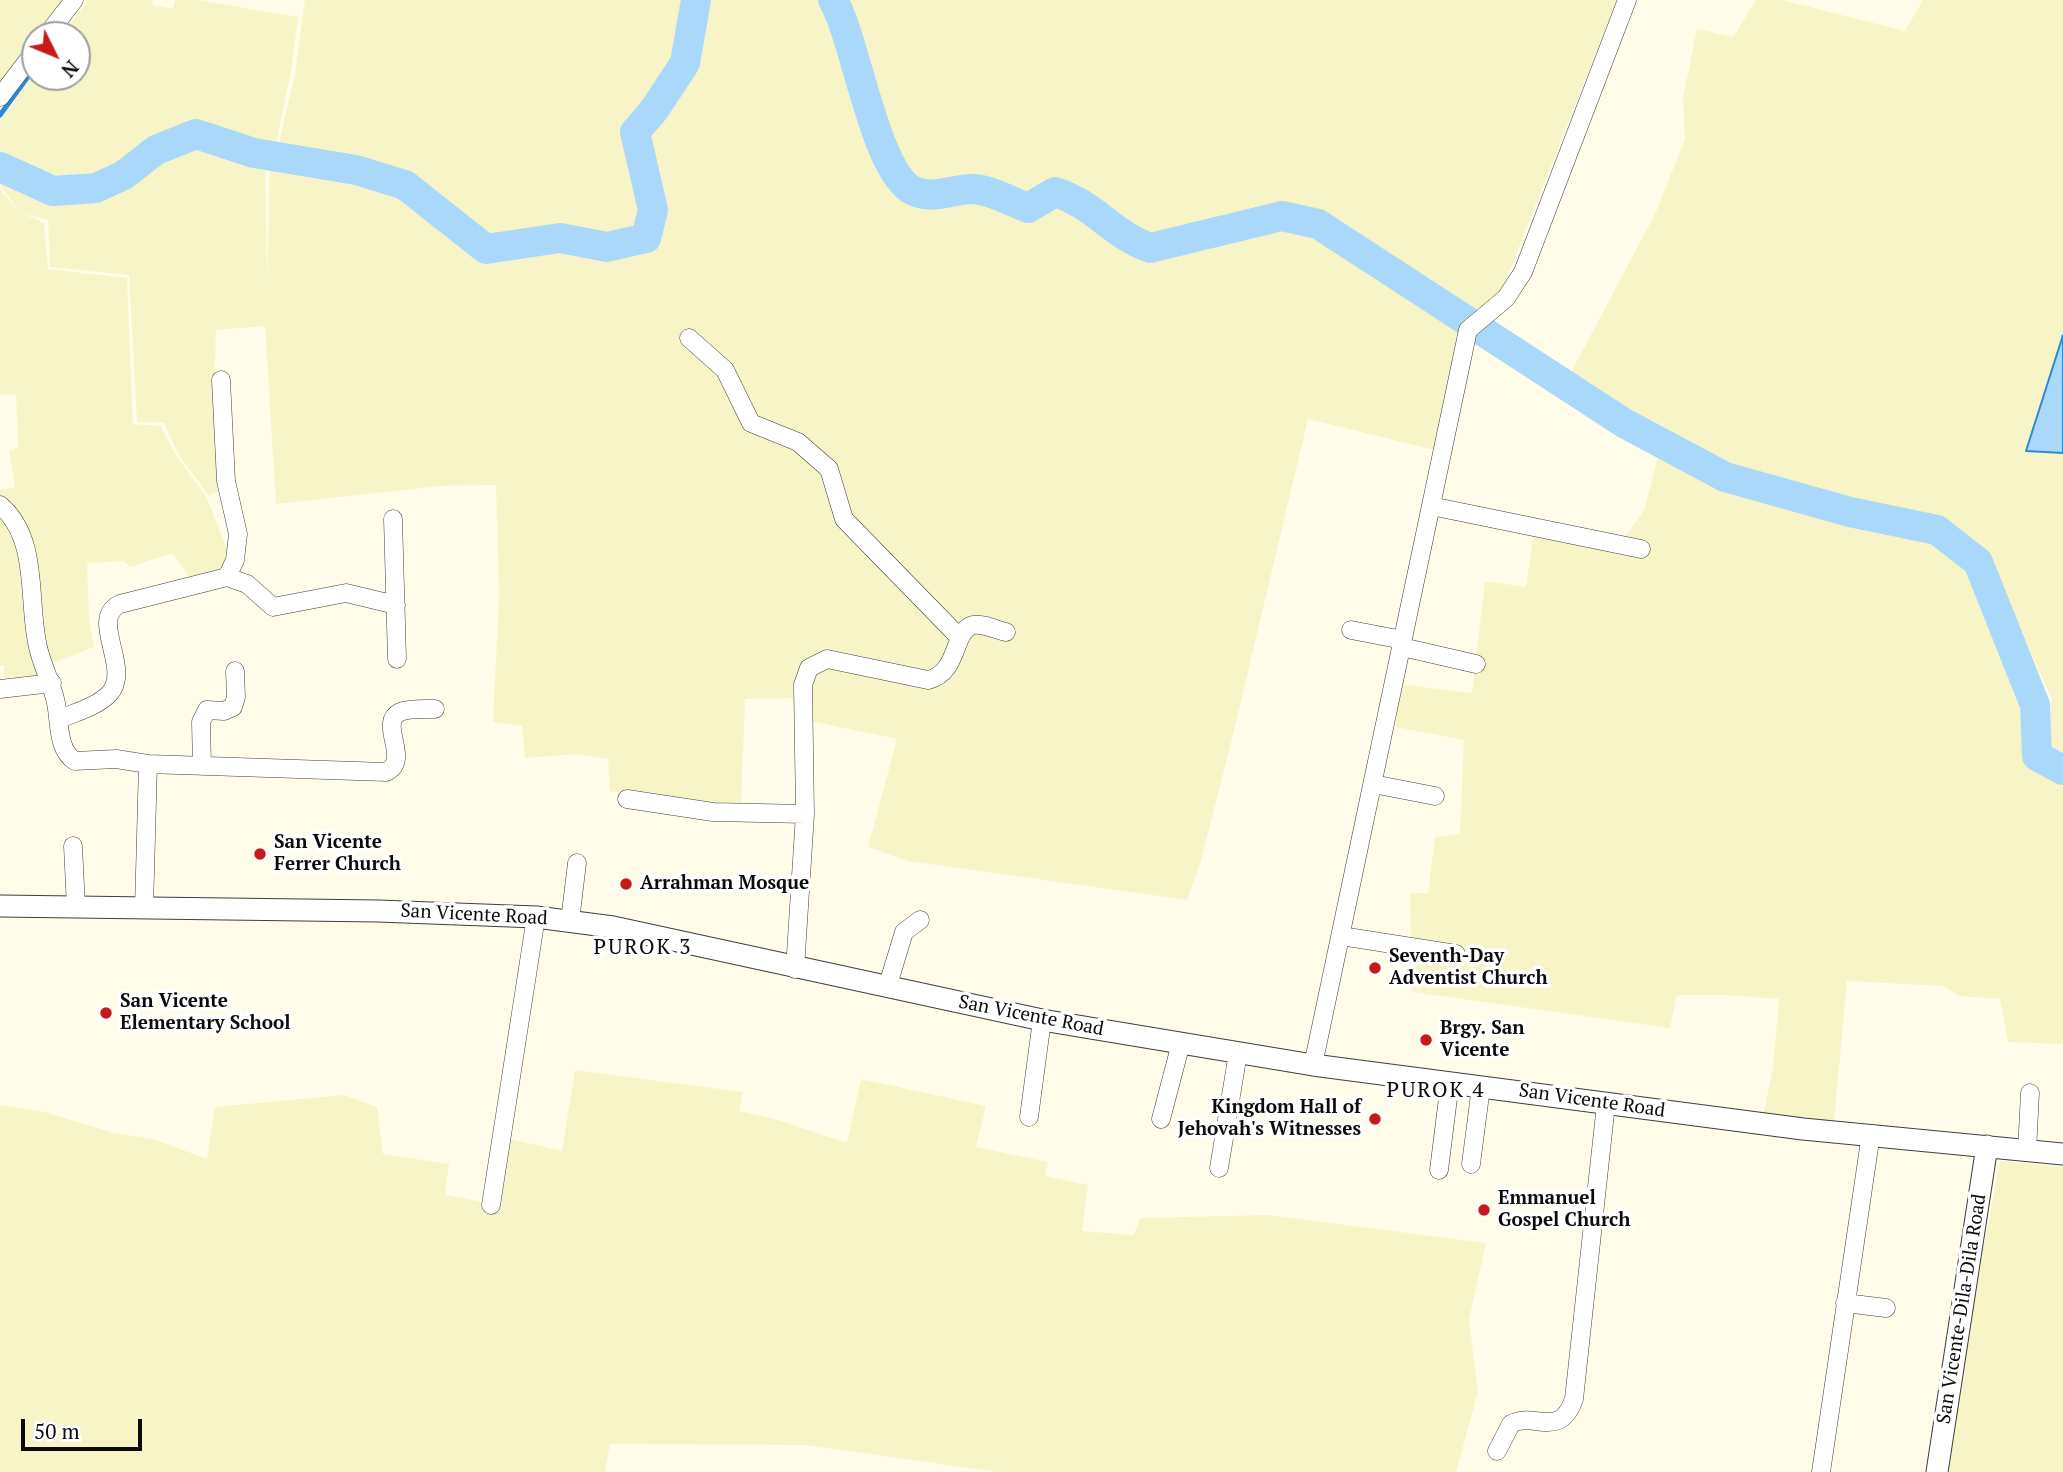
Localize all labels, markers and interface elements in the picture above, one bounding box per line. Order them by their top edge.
north arrow [21,21,91,91]
text: N [56,56,84,83]
place label: San Vicente Ferrer Church [274,832,401,876]
marker: San Vicente Ferrer Church [252,846,268,862]
place label: Arrahman Mosque [640,873,809,895]
marker: Arrahman Mosque [618,876,634,892]
street label: San Vicente Road [400,900,548,930]
district label: PUROK 3 [594,935,692,961]
place label: Seventh-Day Adventist Church [1389,946,1548,990]
marker: Seventh-Day Adventist Church [1367,960,1383,976]
place label: San Vicente Elementary School [120,991,291,1035]
street label: San Vicente Road [956,991,1106,1041]
marker: San Vicente Elementary School [98,1005,114,1021]
place label: Brgy. San Vicente [1440,1018,1525,1062]
marker: Brgy. San Vicente [1418,1032,1434,1048]
district label: PUROK 4 [1387,1078,1485,1104]
street label: San Vicente Road [1517,1079,1667,1123]
place label: Kingdom Hall of Jehovah's Witnesses [1178,1097,1361,1141]
marker: Kingdom Hall of Jehovah's Witnesses [1367,1111,1383,1127]
place label: Emmanuel Gospel Church [1498,1188,1630,1232]
street label: San Vicente-Dila-Dila Road [1933,1192,1991,1426]
marker: Emmanuel Gospel Church [1476,1202,1492,1218]
scale bar [24,1406,145,1450]
text: 50 m [34,1417,80,1445]

